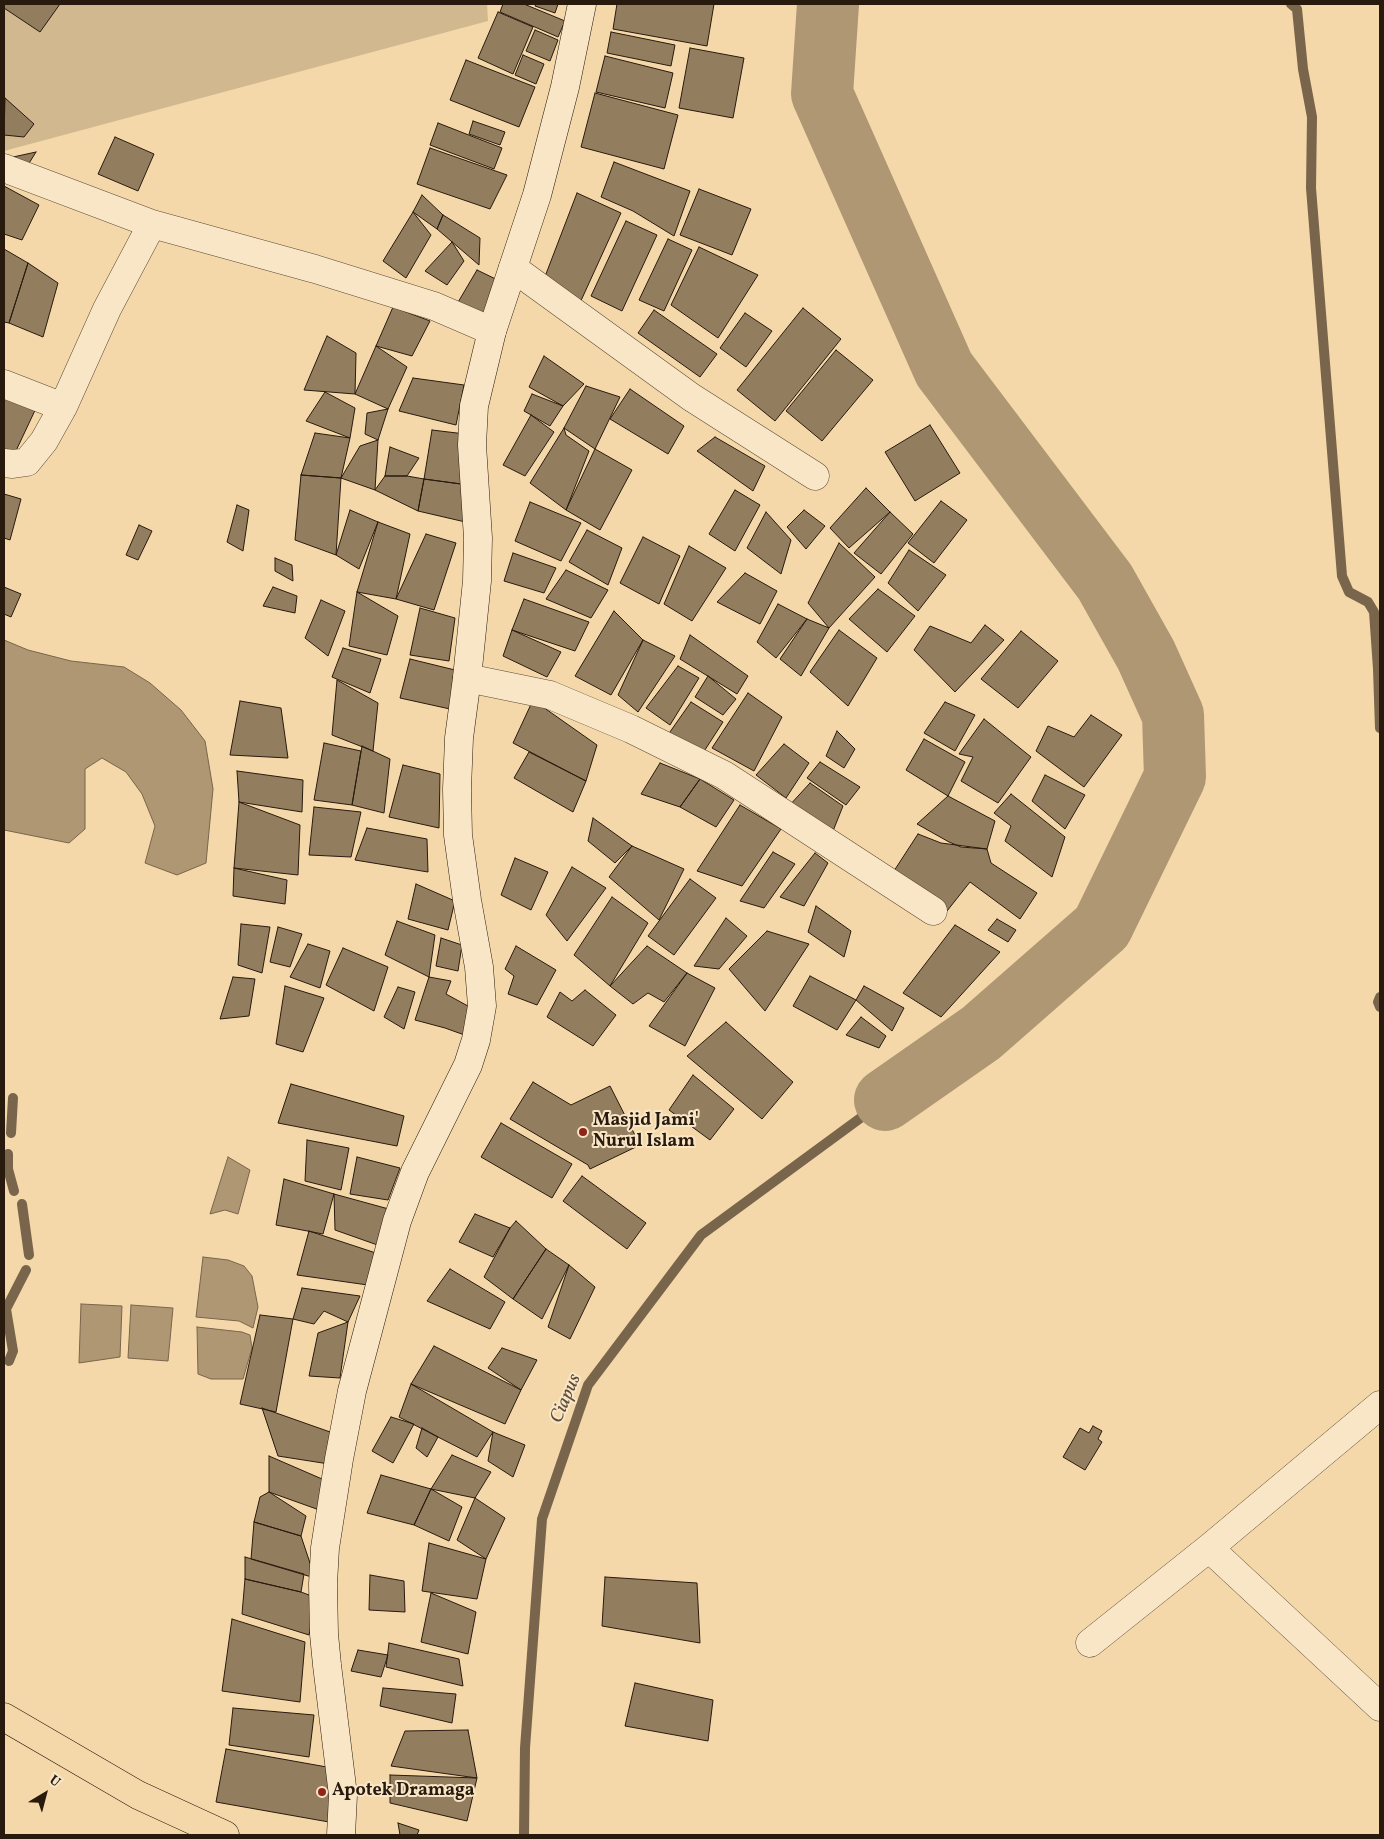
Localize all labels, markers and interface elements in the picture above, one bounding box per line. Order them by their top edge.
place label: Masjid Jami' Nurul Islam [593,1111,699,1154]
marker: Masjid Jami' Nurul Islam [577,1126,589,1138]
water label: Ciapus [546,1371,588,1427]
north arrow [20,1769,70,1819]
text: U [45,1771,64,1792]
place label: Apotek Dramaga [332,1781,475,1803]
marker: Apotek Dramaga [316,1786,328,1798]

